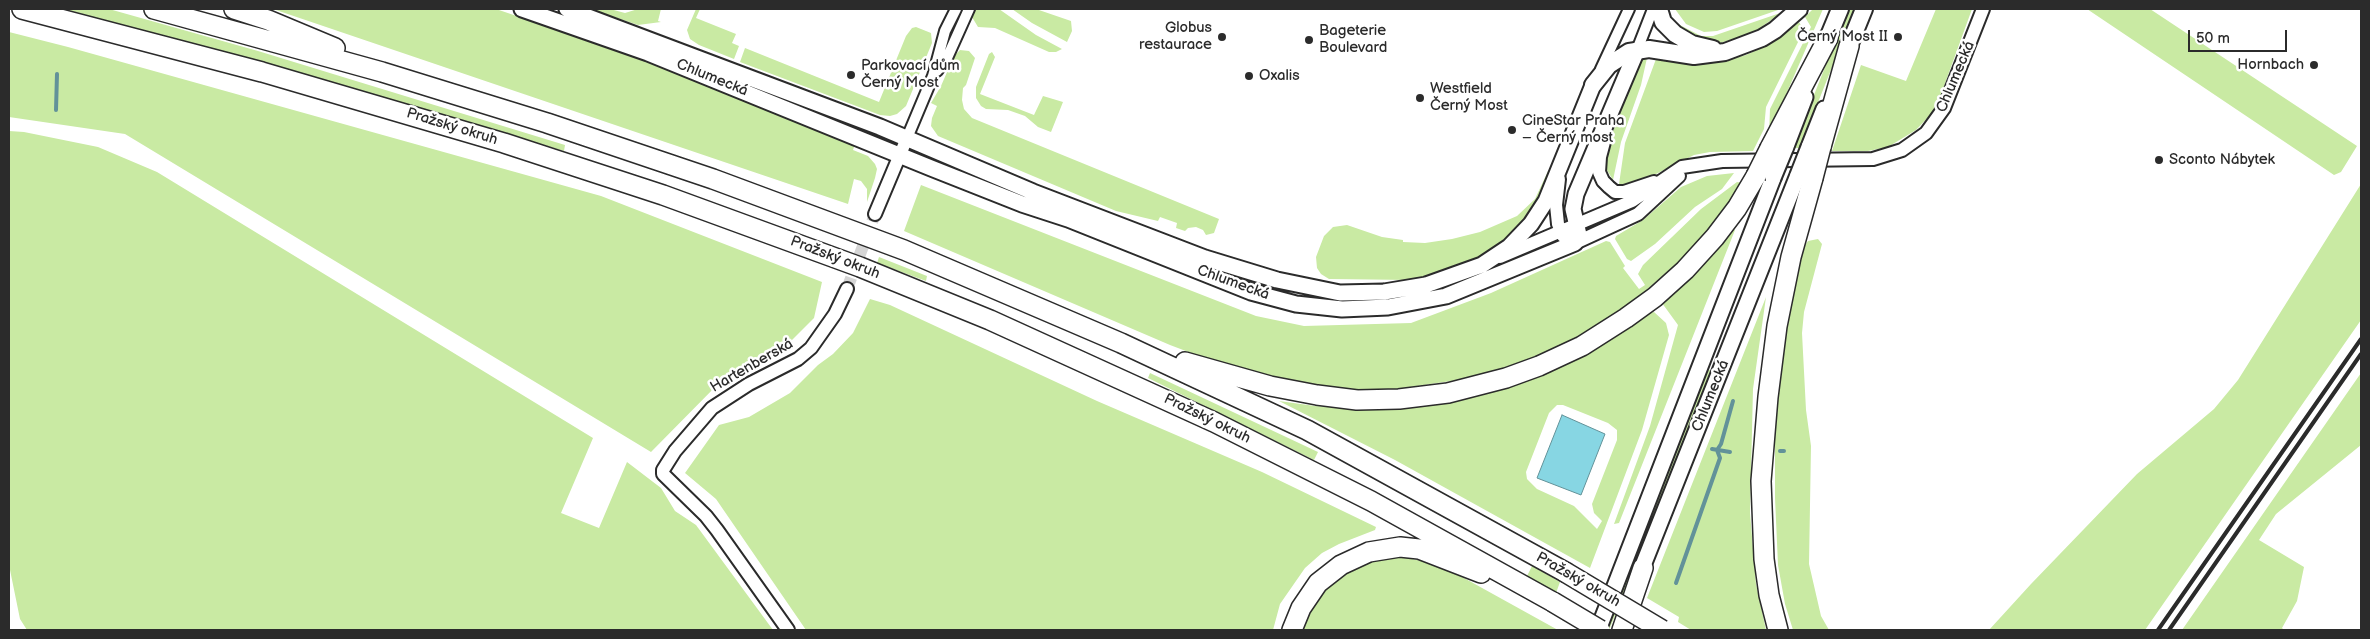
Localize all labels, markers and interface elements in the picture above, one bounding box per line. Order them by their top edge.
place label: Globus restaurace [1139,19,1212,54]
scale bar [2190,20,2289,52]
place label: Bageterie Boulevard [1319,22,1387,57]
place label: Černý Most II [1797,28,1888,46]
text: 50 m [2196,29,2230,48]
marker: Globus restaurace [1216,31,1228,43]
marker: Černý Most II [1892,31,1904,43]
marker: Bageterie Boulevard [1303,34,1315,46]
street label: Chlumecká [1933,39,1979,115]
street label: Chlumecká [674,56,750,100]
place label: Hornbach [2237,56,2304,74]
place label: Parkovací dům Černý Most [861,57,960,92]
marker: Hornbach [2308,59,2320,71]
place label: Oxalis [1259,67,1300,85]
marker: Parkovací dům Černý Most [845,69,857,81]
marker: Oxalis [1243,70,1255,82]
place label: Westfield Černý Most [1430,80,1508,115]
marker: Westfield Černý Most [1414,92,1426,104]
street label: Pražský okruh [404,105,500,149]
place label: CineStar Praha – Černý most [1522,112,1625,147]
marker: CineStar Praha – Černý most [1506,124,1518,136]
place label: Sconto Nábytek [2169,151,2275,169]
marker: Sconto Nábytek [2153,154,2165,166]
street label: Pražský okruh [788,233,882,283]
street label: Chlumecká [1194,262,1272,304]
street label: Hartenberská [707,335,797,397]
street label: Chlumecká [1689,358,1733,434]
street label: Pražský okruh [1161,390,1253,448]
street label: Pražský okruh [1533,549,1623,611]

